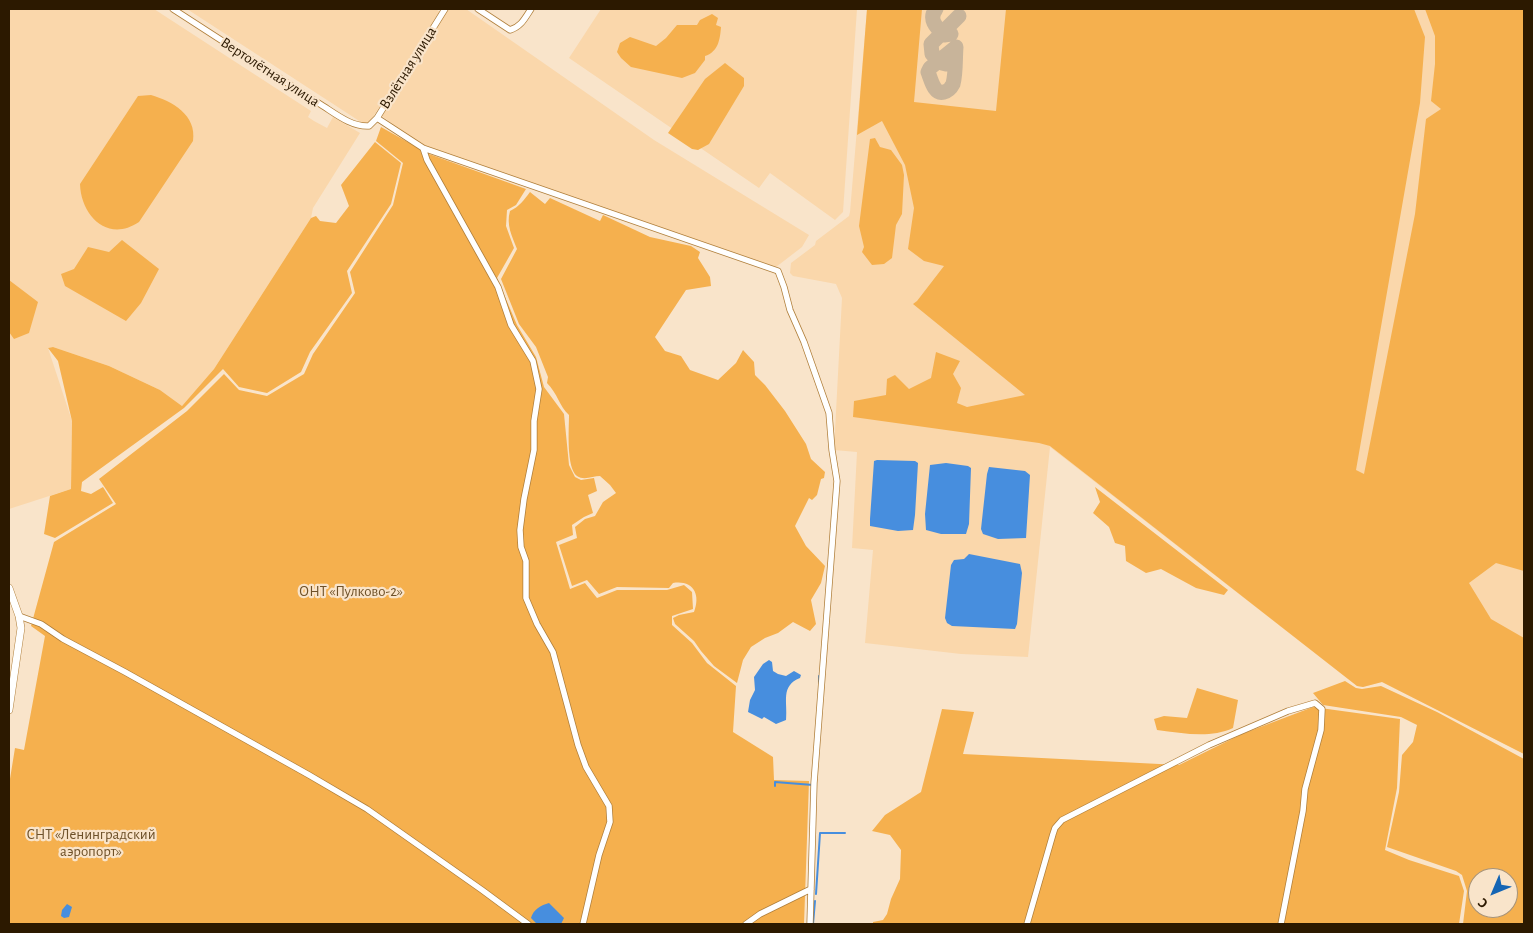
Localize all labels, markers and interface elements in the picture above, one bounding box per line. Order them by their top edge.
street label: Взлётная улица [376,24,440,112]
street label: Вертолётная улица [217,33,323,111]
park label: ОНТ «Пулково-2» [299,582,403,600]
park label: СНТ «Ленинградский аэропорт» [26,825,156,860]
north arrow [1468,868,1518,918]
text: С [1475,895,1491,911]

